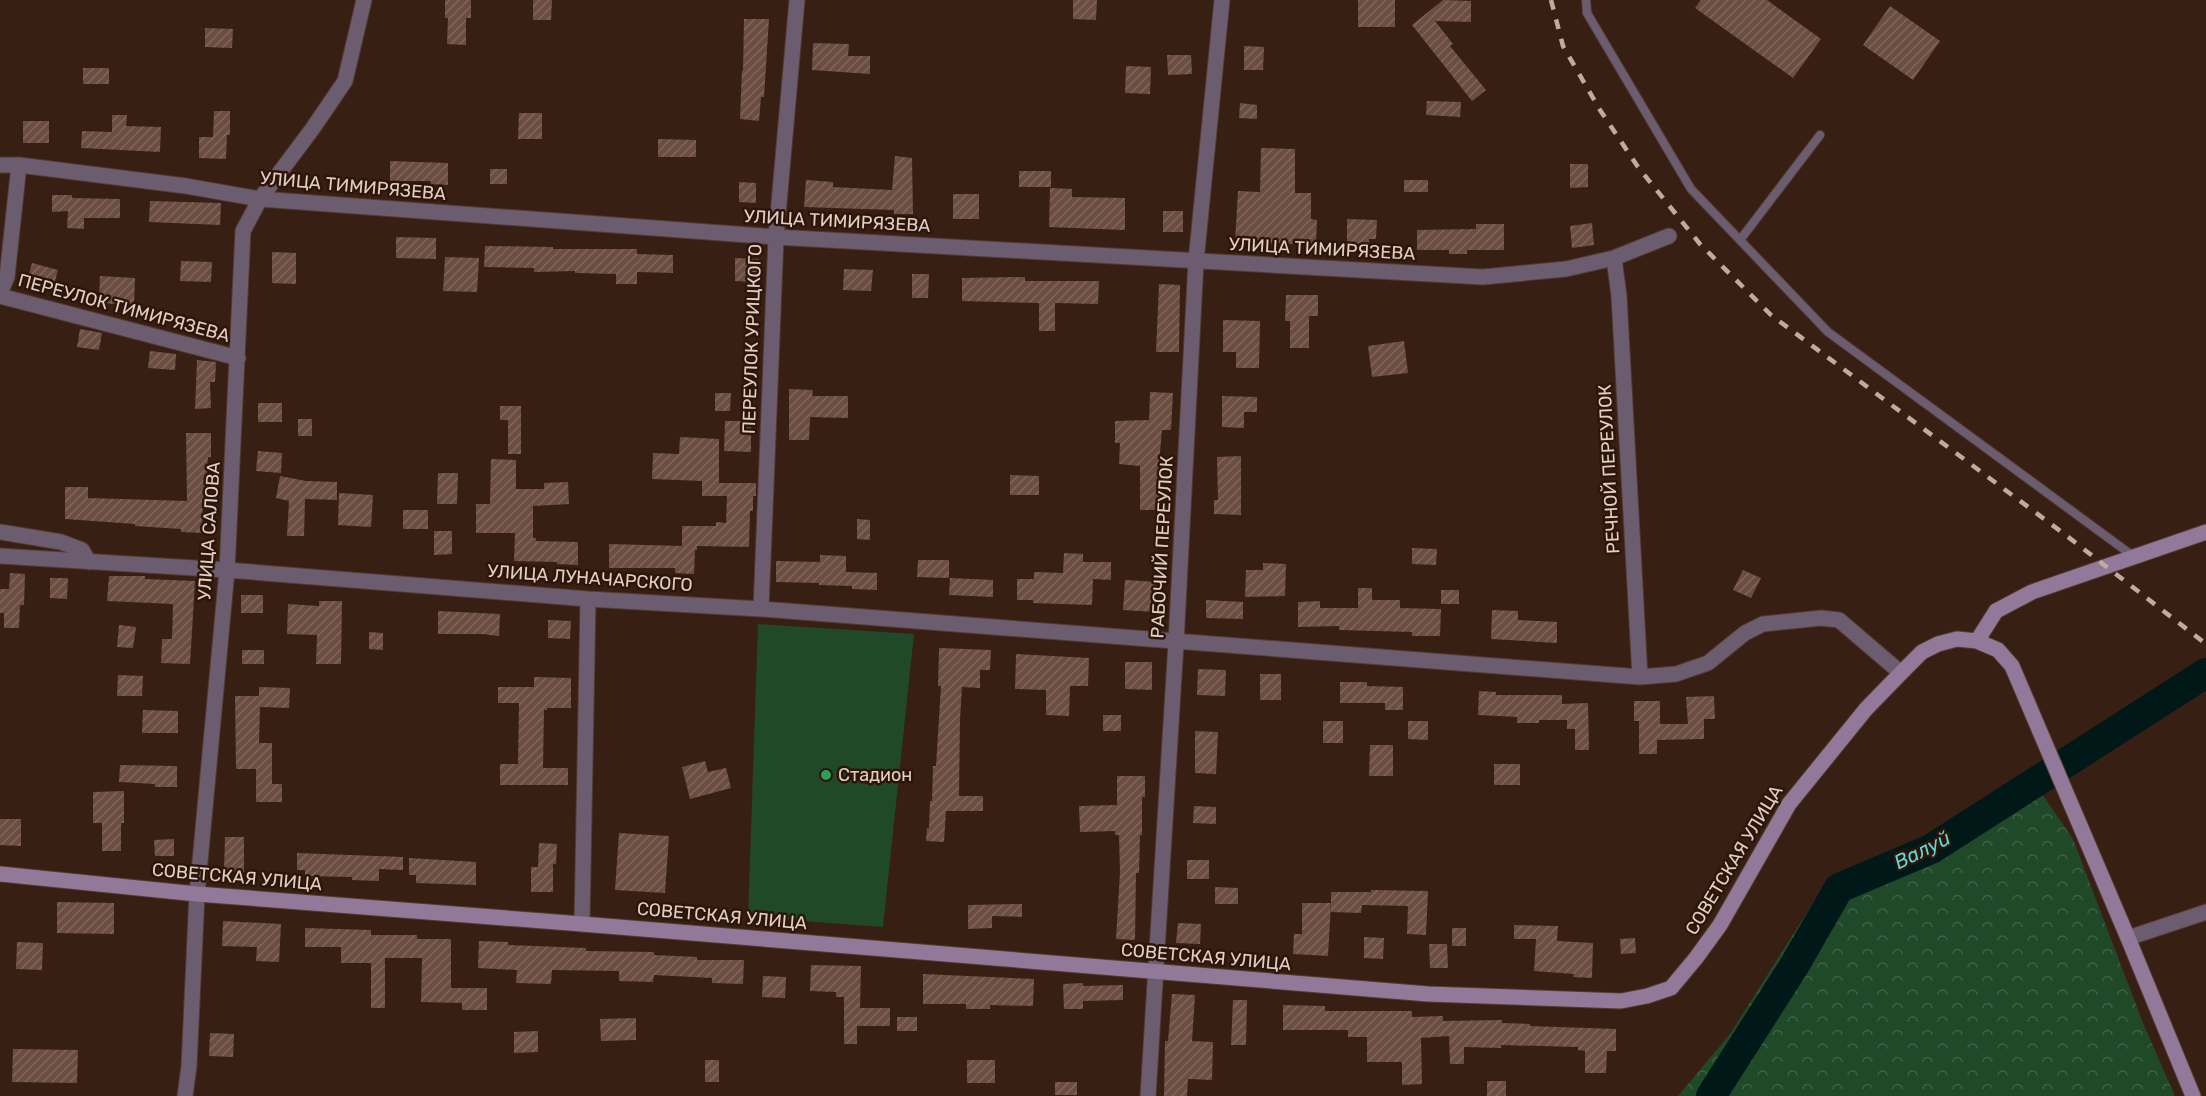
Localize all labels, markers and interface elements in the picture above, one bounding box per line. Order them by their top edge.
street label: УЛИЦА ТИМИРЯЗЕВА [259,167,447,205]
street label: УЛИЦА ТИМИРЯЗЕВА [743,205,931,237]
street label: УЛИЦА ТИМИРЯЗЕВА [1228,233,1416,265]
street label: ПЕРЕУЛОК УРИЦКОГО [738,244,766,434]
street label: ПЕРЕУЛОК ТИМИРЯЗЕВА [16,269,232,347]
street label: РЕЧНОЙ ПЕРЕУЛОК [1594,384,1624,554]
street label: РАБОЧИЙ ПЕРЕУЛОК [1146,455,1178,639]
street label: УЛИЦА САЛОВА [193,461,225,601]
street label: УЛИЦА ЛУНАЧАРСКОГО [487,560,693,596]
place label: Стадион [838,764,912,786]
marker: Стадион [819,768,833,782]
street label: СОВЕТСКАЯ УЛИЦА [1681,781,1787,939]
water label: Валуй [1890,826,1954,874]
street label: СОВЕТСКАЯ УЛИЦА [151,859,323,895]
street label: СОВЕТСКАЯ УЛИЦА [636,898,808,934]
street label: СОВЕТСКАЯ УЛИЦА [1120,939,1292,975]

